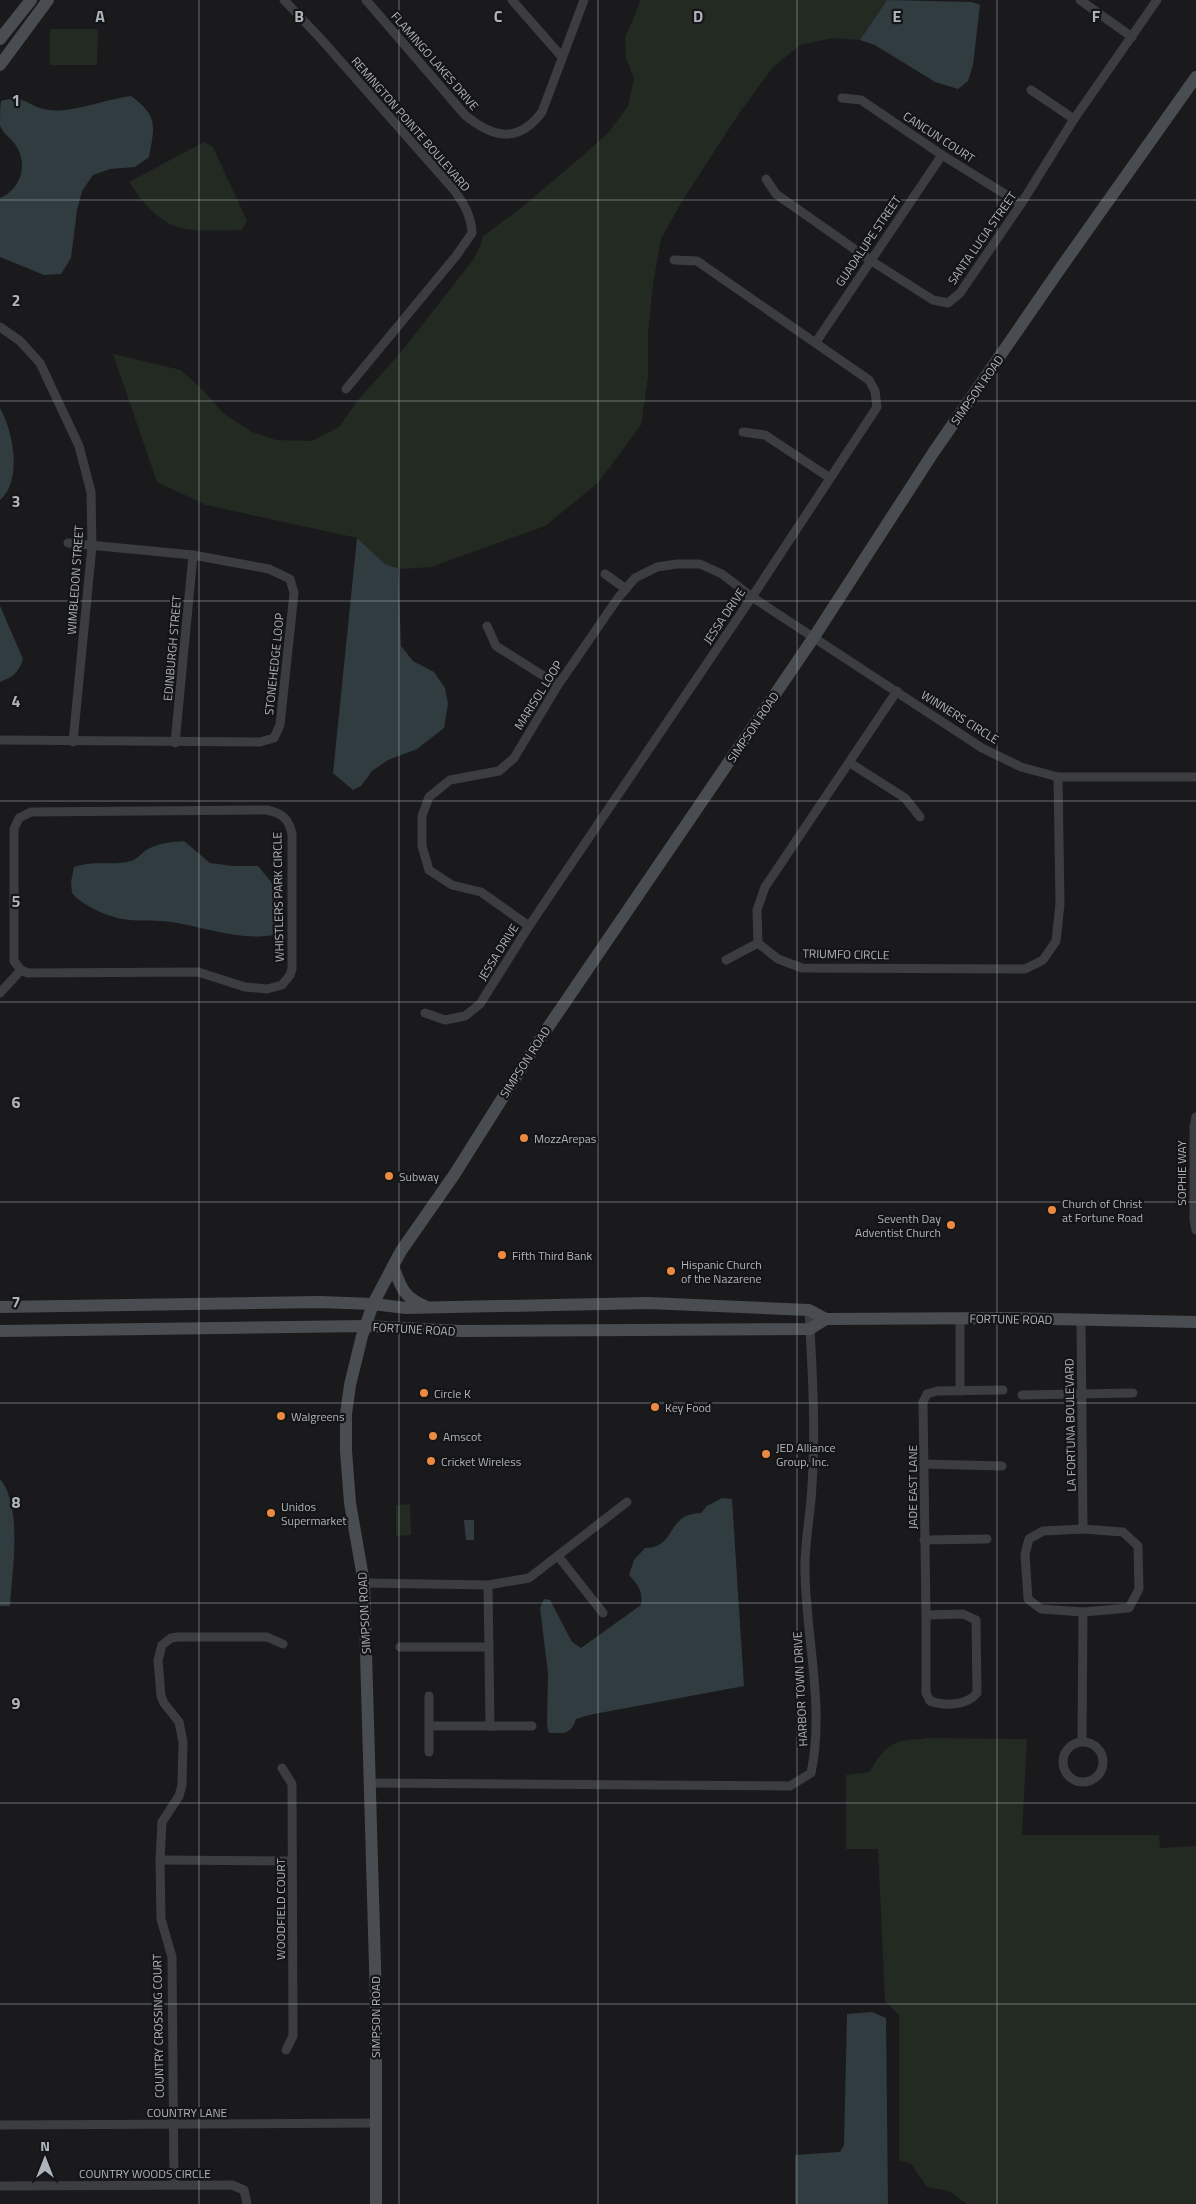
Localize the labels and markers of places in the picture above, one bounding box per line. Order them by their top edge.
place label: MozzArepas [534,1129,597,1148]
marker: MozzArepas [518,1132,530,1144]
place label: Subway [399,1167,439,1186]
marker: Subway [383,1170,395,1182]
place label: Church of Christ at Fortune Road [1062,1194,1143,1227]
marker: Church of Christ at Fortune Road [1046,1204,1058,1216]
place label: Seventh Day Adventist Church [855,1209,941,1242]
marker: Seventh Day Adventist Church [945,1219,957,1231]
place label: Fifth Third Bank [512,1246,592,1265]
marker: Fifth Third Bank [496,1249,508,1261]
place label: Hispanic Church of the Nazarene [681,1255,762,1288]
marker: Hispanic Church of the Nazarene [665,1265,677,1277]
place label: Circle K [434,1384,471,1403]
marker: Circle K [418,1387,430,1399]
place label: Key Food [665,1398,711,1417]
marker: Key Food [649,1401,661,1413]
place label: Walgreens [291,1407,345,1426]
marker: Walgreens [275,1410,287,1422]
place label: Amscot [443,1427,482,1446]
marker: Amscot [427,1430,439,1442]
place label: JED Alliance Group, Inc. [776,1438,836,1471]
marker: JED Alliance Group, Inc. [760,1448,772,1460]
place label: Cricket Wireless [441,1452,522,1471]
marker: Cricket Wireless [425,1455,437,1467]
place label: Unidos Supermarket [281,1497,347,1530]
marker: Unidos Supermarket [265,1507,277,1519]

